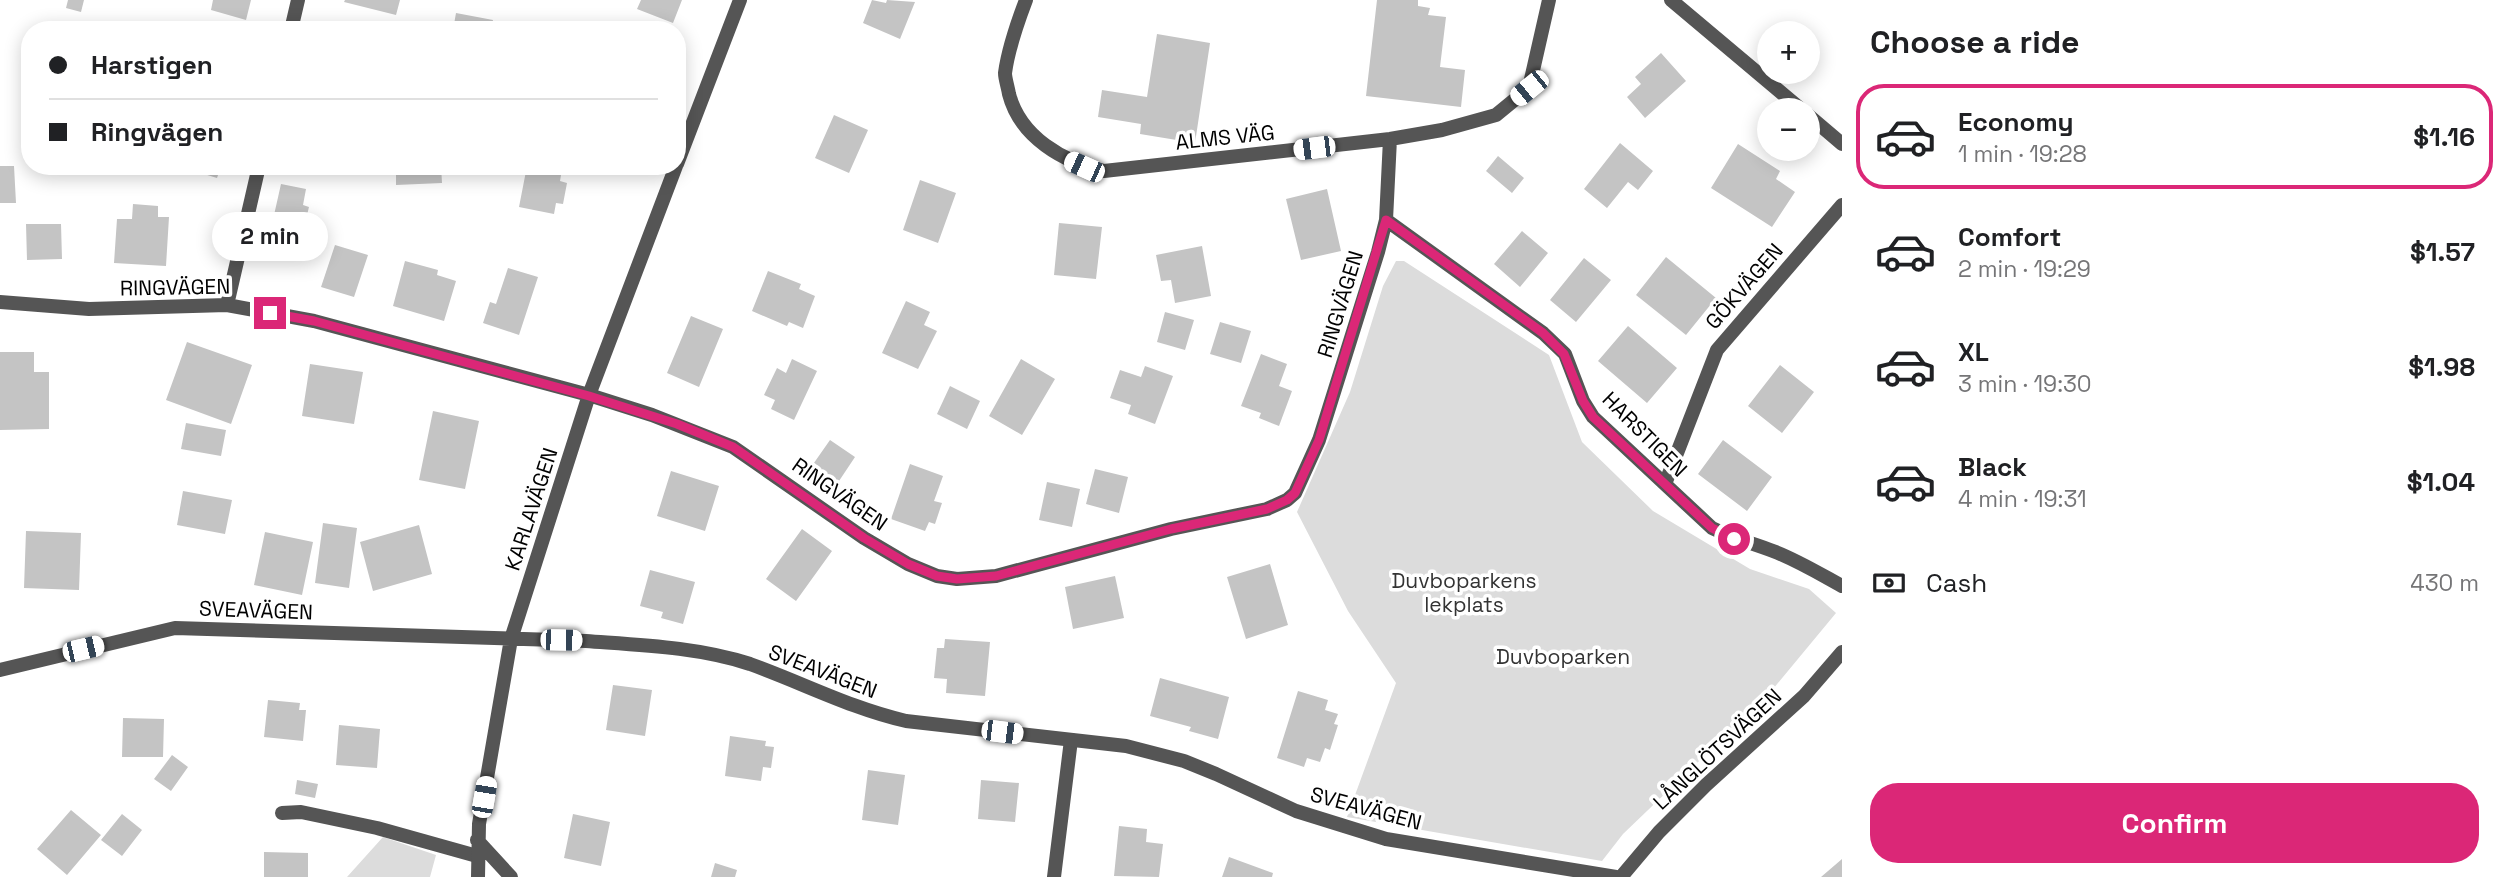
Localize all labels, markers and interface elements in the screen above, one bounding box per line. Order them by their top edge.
map controls [1757,21,1820,161]
button: + [1757,21,1820,84]
text: Choose a ride [1870,22,2080,62]
text: Harstigen [91,48,213,82]
car [1507,67,1552,109]
button: − [1757,98,1820,161]
icon: car [1874,105,1937,168]
text: Economy [1958,105,2074,139]
text: Ringvägen [91,115,223,149]
street label: ALMS VÄG [1174,118,1276,156]
text: $1.16 [2413,120,2475,154]
car [1292,135,1337,161]
text: 1 min · 19:28 [1958,139,2087,169]
car [1061,149,1108,185]
callout: 2 min [212,212,328,260]
icon: car [1874,220,1937,283]
text: Comfort [1958,220,2061,254]
text: 2 min [240,221,300,251]
text: $1.57 [2410,235,2475,269]
street label: GÖKVÄGEN [1699,237,1789,335]
street label: RINGVÄGEN [1311,247,1369,361]
text: 2 min · 19:29 [1958,254,2091,284]
street label: RINGVÄGEN [120,273,230,301]
route end [254,297,286,329]
icon: car [1874,335,1937,398]
text: XL [1958,335,1989,369]
text: $1.98 [2408,350,2475,384]
text: 3 min · 19:30 [1958,369,2092,399]
street label: HARSTIGEN [1597,386,1693,482]
street label: KARLAVÄGEN [498,444,564,574]
icon: car [1874,450,1937,513]
text: Black [1958,450,2027,484]
street label: RINGVÄGEN [787,451,893,537]
text: $1.04 [2407,465,2475,499]
text: 4 min · 19:31 [1958,484,2087,514]
route start [1718,523,1750,555]
icon: cash [1870,564,1908,602]
text: Cash [1926,566,1987,600]
park label: Duvboparkens lekplats [1391,567,1537,618]
text: 430 m [2410,568,2479,598]
street label: SVEAVÄGEN [199,595,313,625]
car [540,629,583,651]
car [61,634,106,664]
street label: SVEAVÄGEN [765,638,881,704]
park label: Duvboparken [1496,643,1630,670]
street label: LÅNGLÖTSVÄGEN [1647,682,1787,816]
car [980,719,1025,745]
car [471,774,498,820]
street label: SVEAVÄGEN [1307,780,1425,836]
button: Confirm [1870,783,2479,863]

